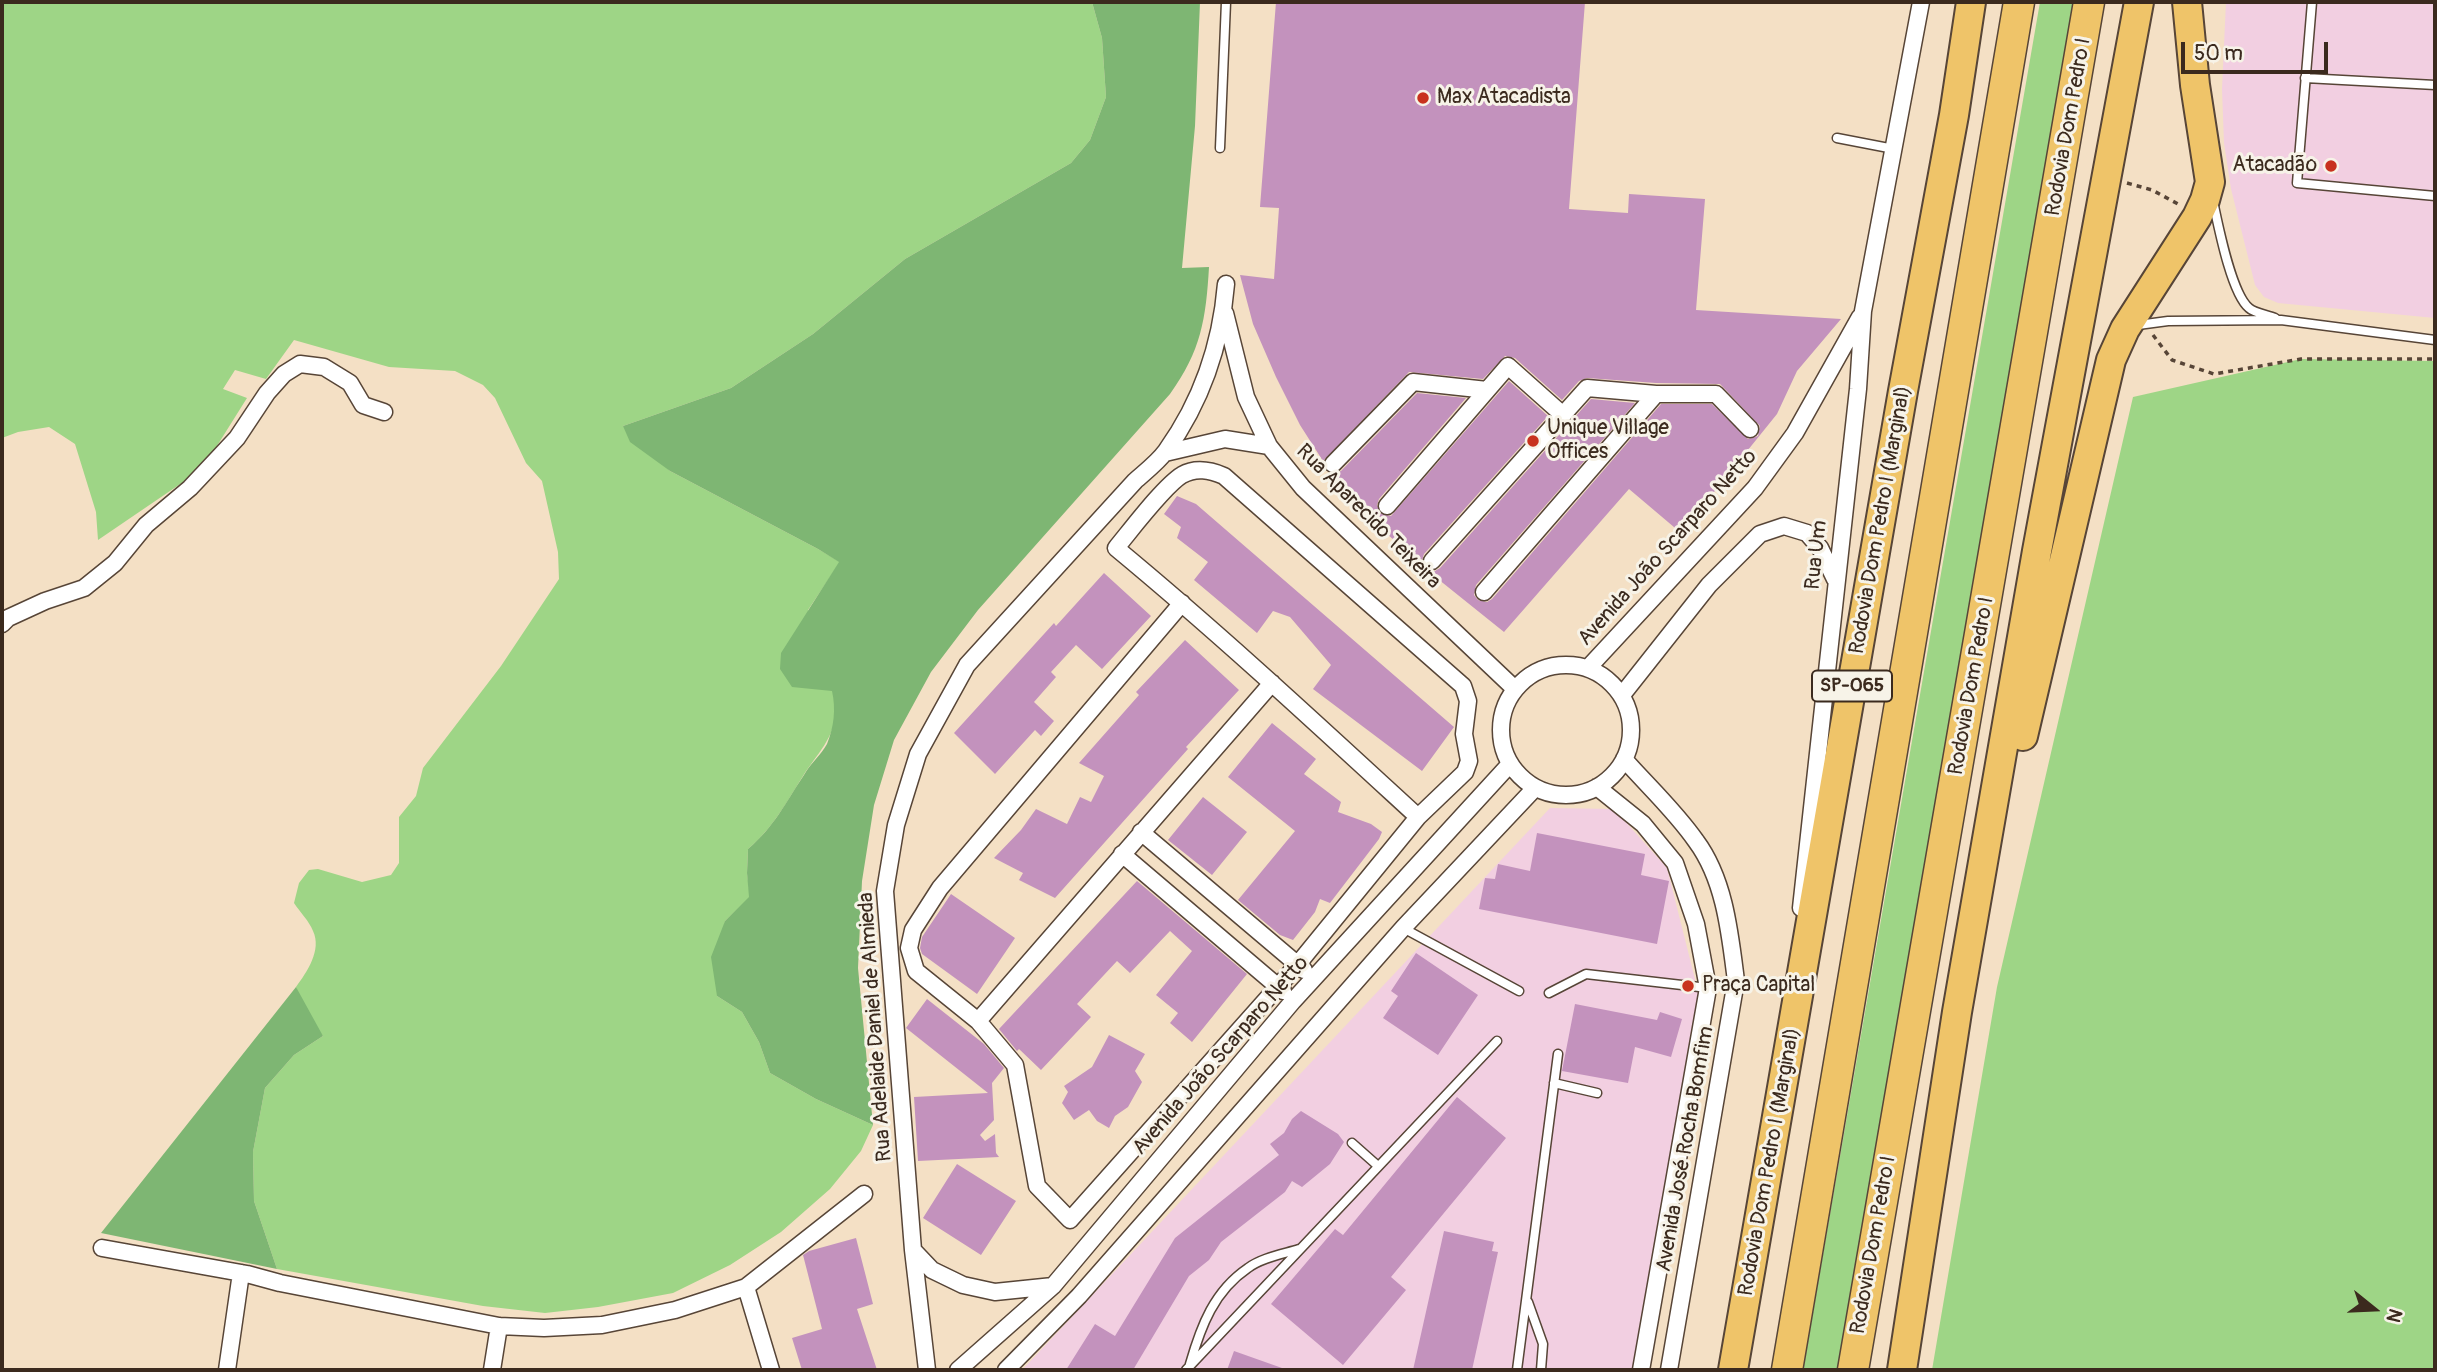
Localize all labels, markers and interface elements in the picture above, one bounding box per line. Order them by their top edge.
scale bar [2185,28,2332,72]
street label: Rodovia Dom Pedro I [2041,36,2097,218]
text: 50 m [2194,40,2243,67]
place label: Max Atacadista [1437,85,1571,111]
marker: Max Atacadista [1415,90,1431,106]
place label: Atacadão [2232,153,2317,179]
marker: Atacadão [2323,158,2339,174]
street label: Rodovia Dom Pedro I (Marginal) [1845,384,1917,656]
place label: Unique Village Offices [1547,416,1669,466]
marker: Unique Village Offices [1525,433,1541,449]
street label: Rua Aparecido Teixeira [1290,439,1446,595]
street label: Avenida João Scarparo Netto [1573,445,1763,651]
street label: Rua Um [1801,519,1833,591]
street label: Rodovia Dom Pedro I [1944,595,2000,777]
road number: SP-065 [1812,670,1892,702]
street label: Rua Adelaide Daniel de Almieda [854,891,898,1163]
street label: Avenida João Scarparo Netto [1128,951,1314,1161]
place label: Praça Capital [1702,973,1815,999]
marker: Praça Capital [1680,978,1696,994]
street label: Avenida José Rocha Bomfim [1652,1024,1720,1274]
street label: Rodovia Dom Pedro I (Marginal) [1734,1026,1806,1298]
street label: Rodovia Dom Pedro I [1846,1154,1902,1336]
north arrow [2339,1274,2409,1344]
text: N [2381,1306,2407,1325]

